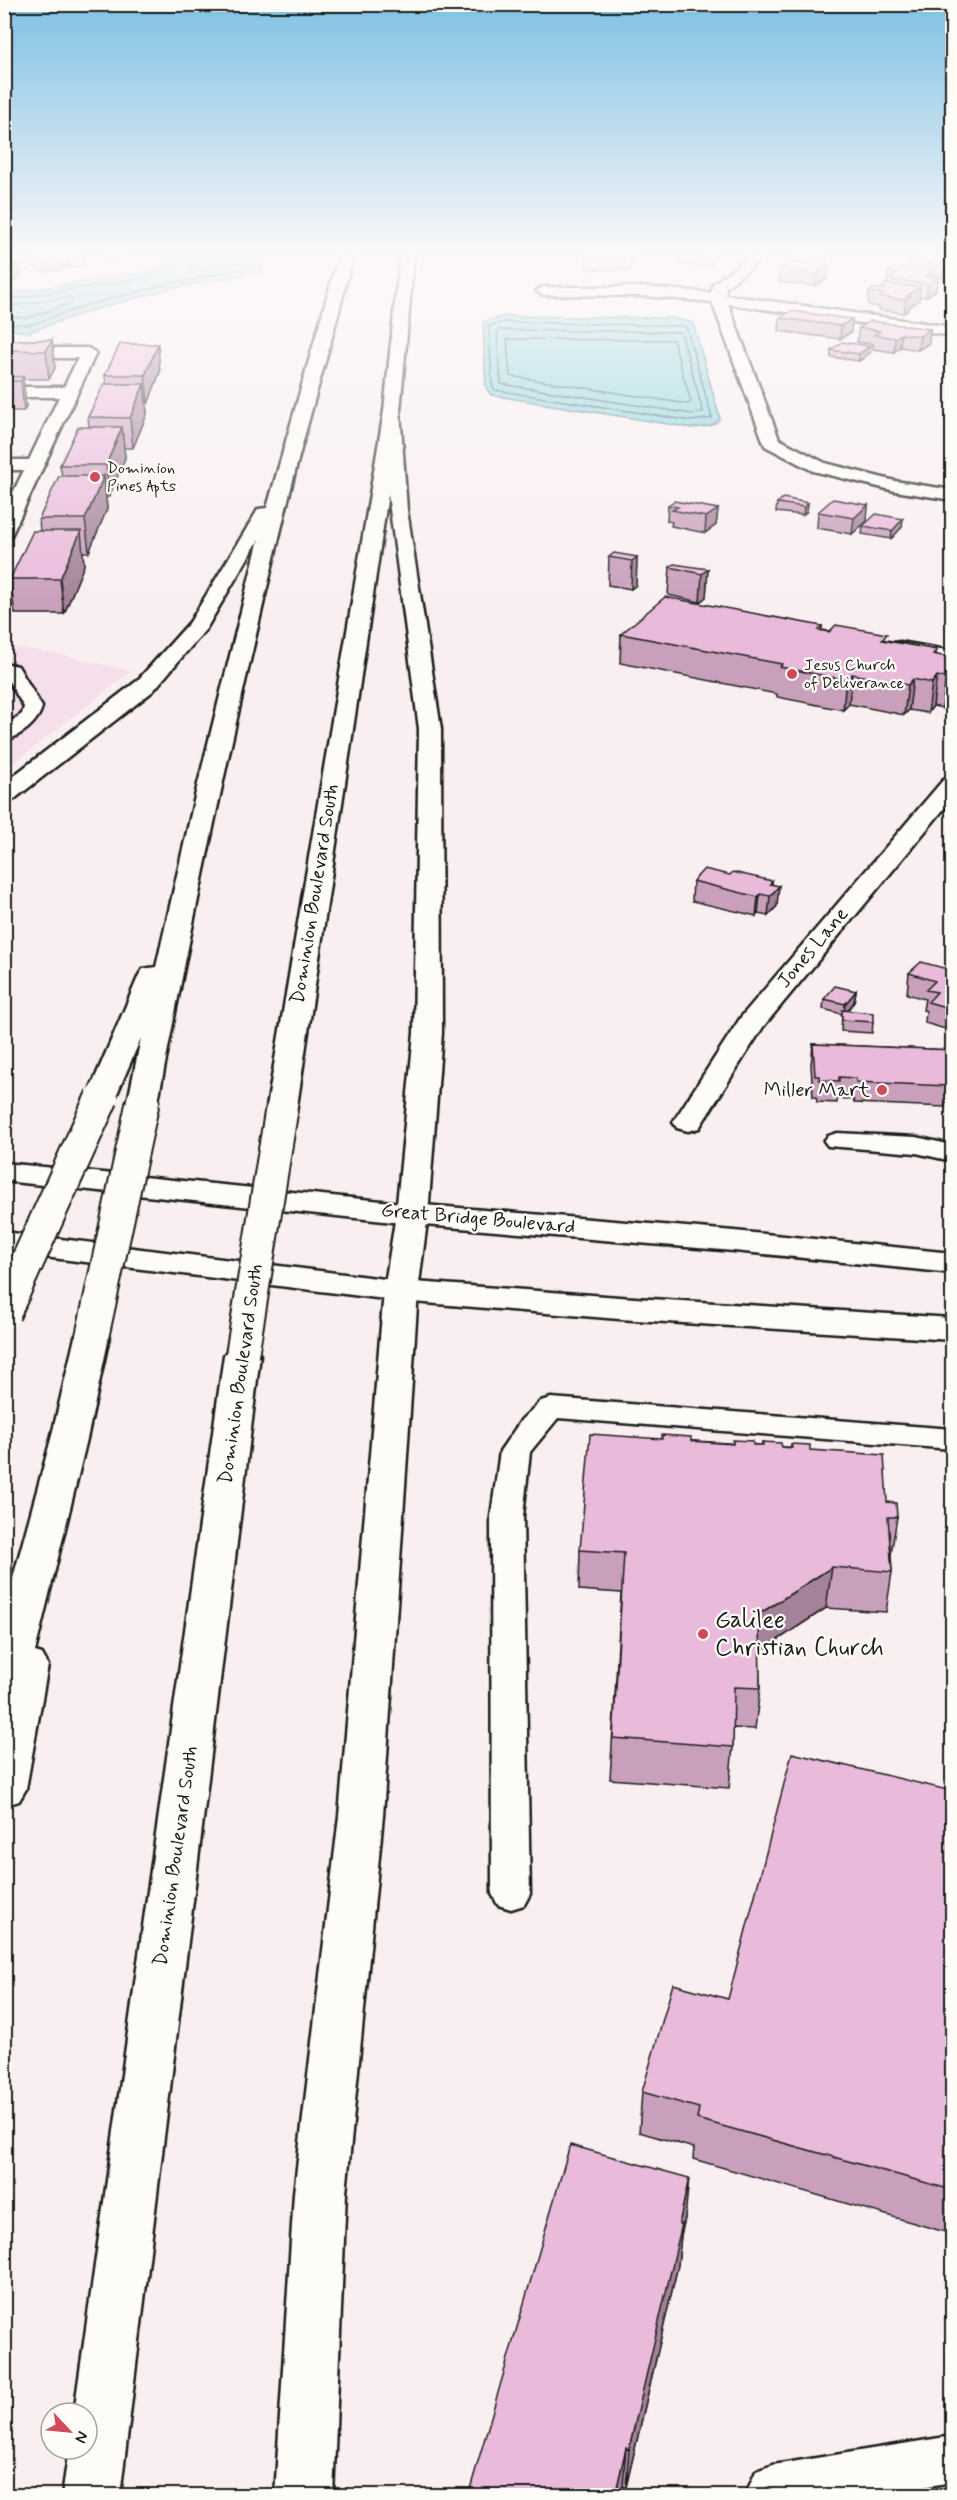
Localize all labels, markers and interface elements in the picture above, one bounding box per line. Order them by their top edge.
place label: Dominion Pines Apts [107,458,176,498]
marker: Dominion Pines Apts [88,470,102,484]
place label: Jesus Church of Deliverance [804,655,904,694]
marker: Jesus Church of Deliverance [785,667,799,681]
street label: Dominion Boulevard South [284,782,346,1006]
street label: Jones Lane [771,902,855,994]
place label: Miller Mart [764,1077,870,1104]
marker: Miller Mart [875,1083,889,1097]
street label: Great Bridge Boulevard [380,1197,576,1241]
street label: Dominion Boulevard South [212,1262,270,1486]
place label: Galilee Christian Church [715,1605,884,1664]
marker: Galilee Christian Church [696,1627,710,1641]
street label: Dominion Boulevard South [147,1744,205,1968]
north arrow [39,2401,99,2461]
text: N [69,2428,93,2446]

